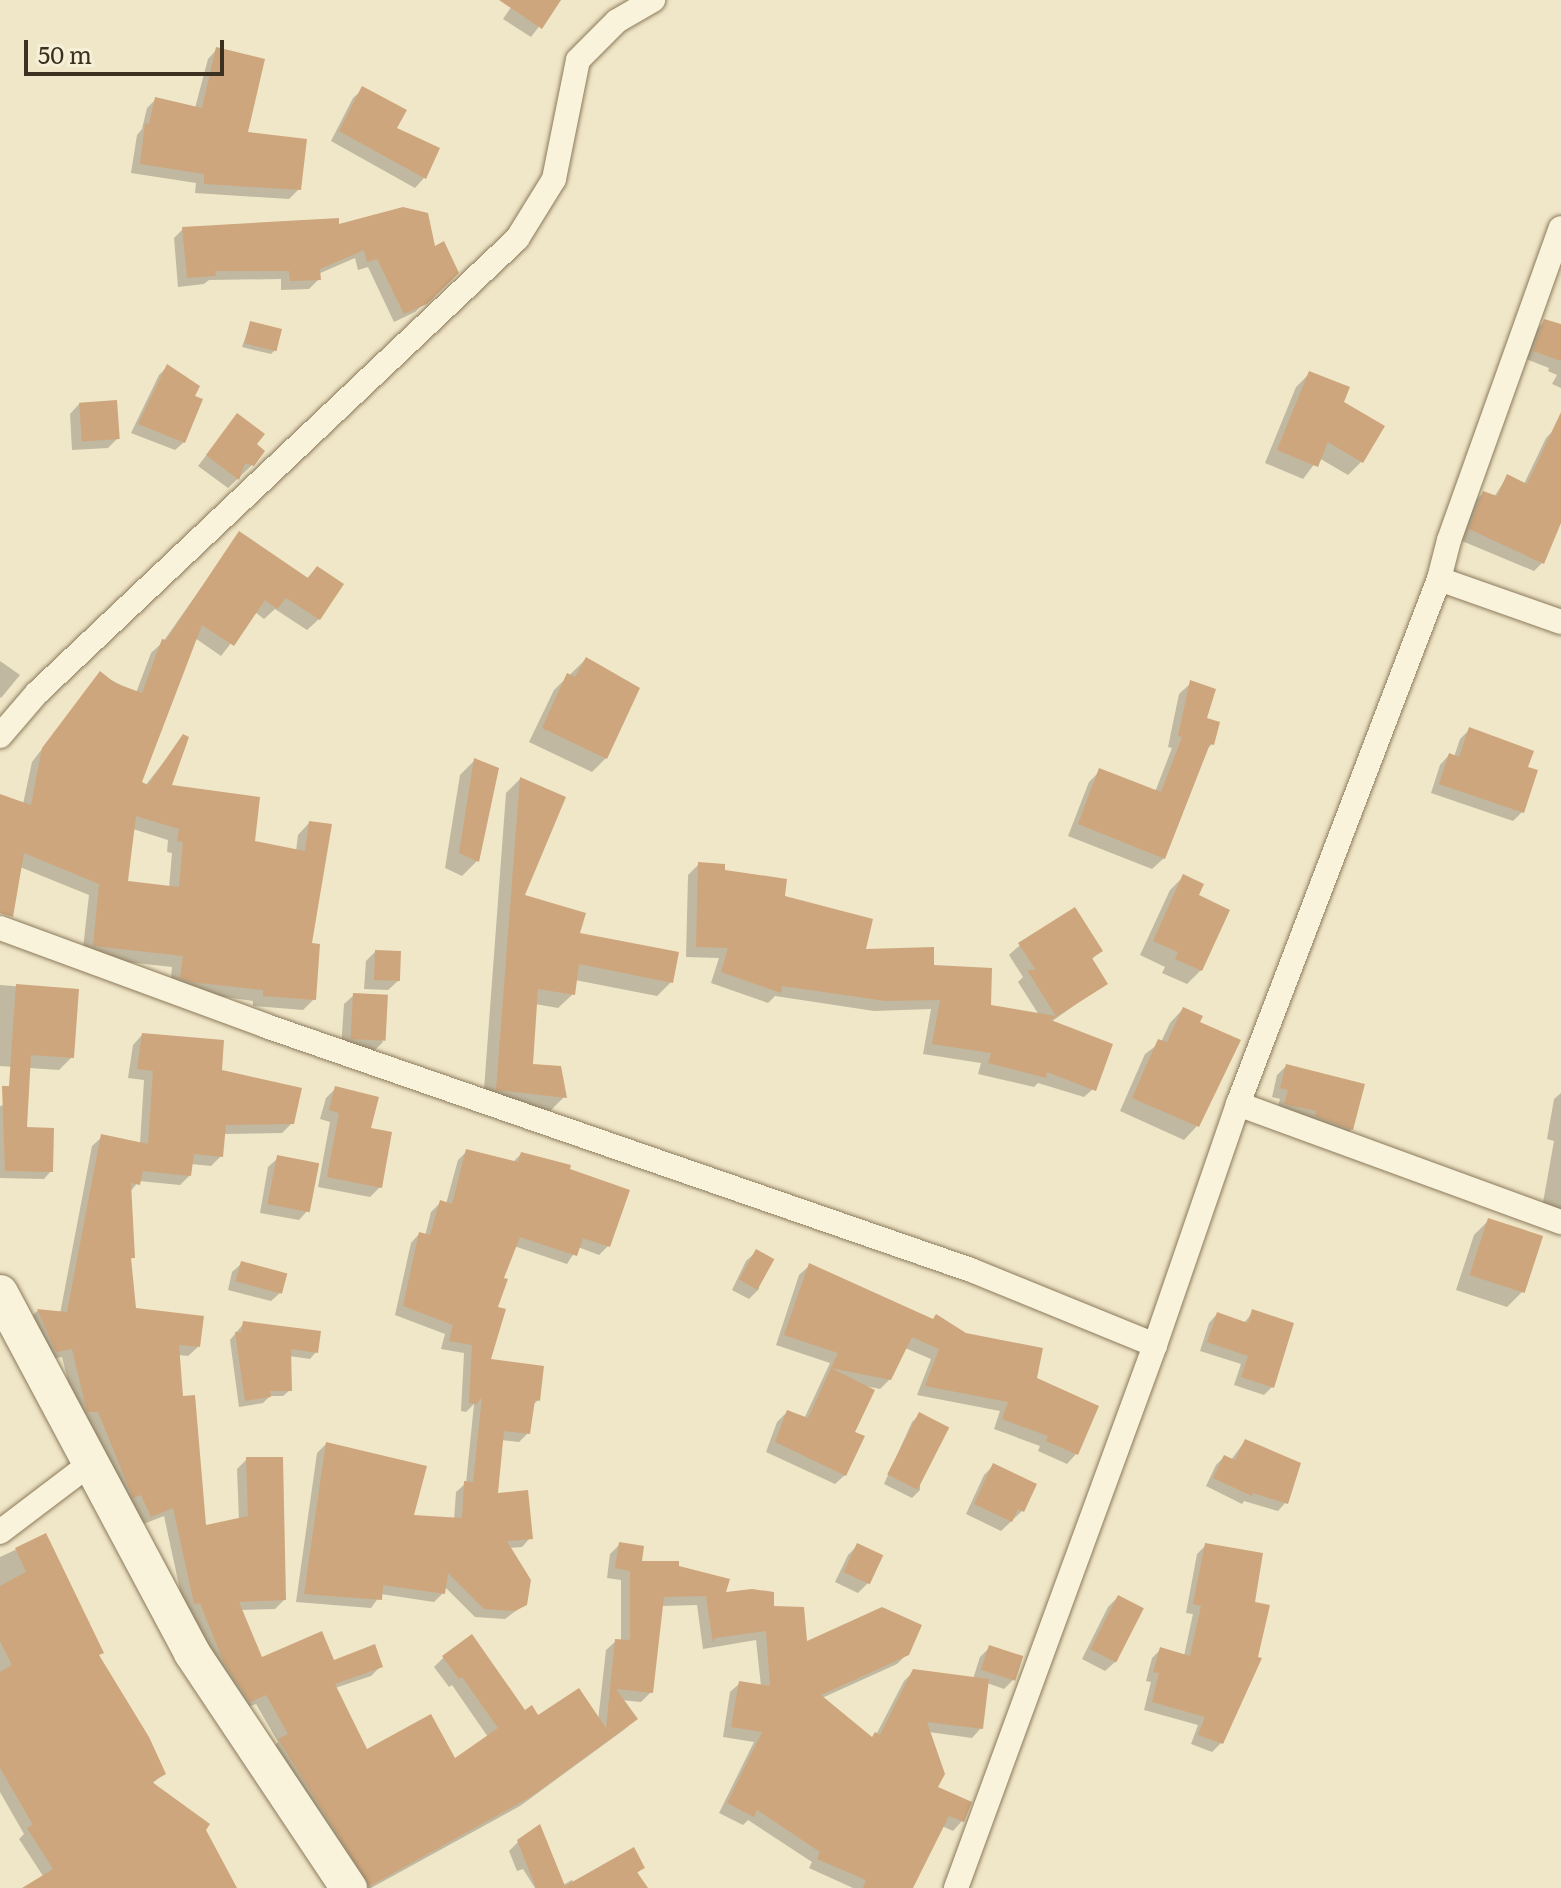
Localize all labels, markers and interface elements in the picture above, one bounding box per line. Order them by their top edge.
scale bar [28,24,228,74]
text: 50 m [38,36,92,71]

